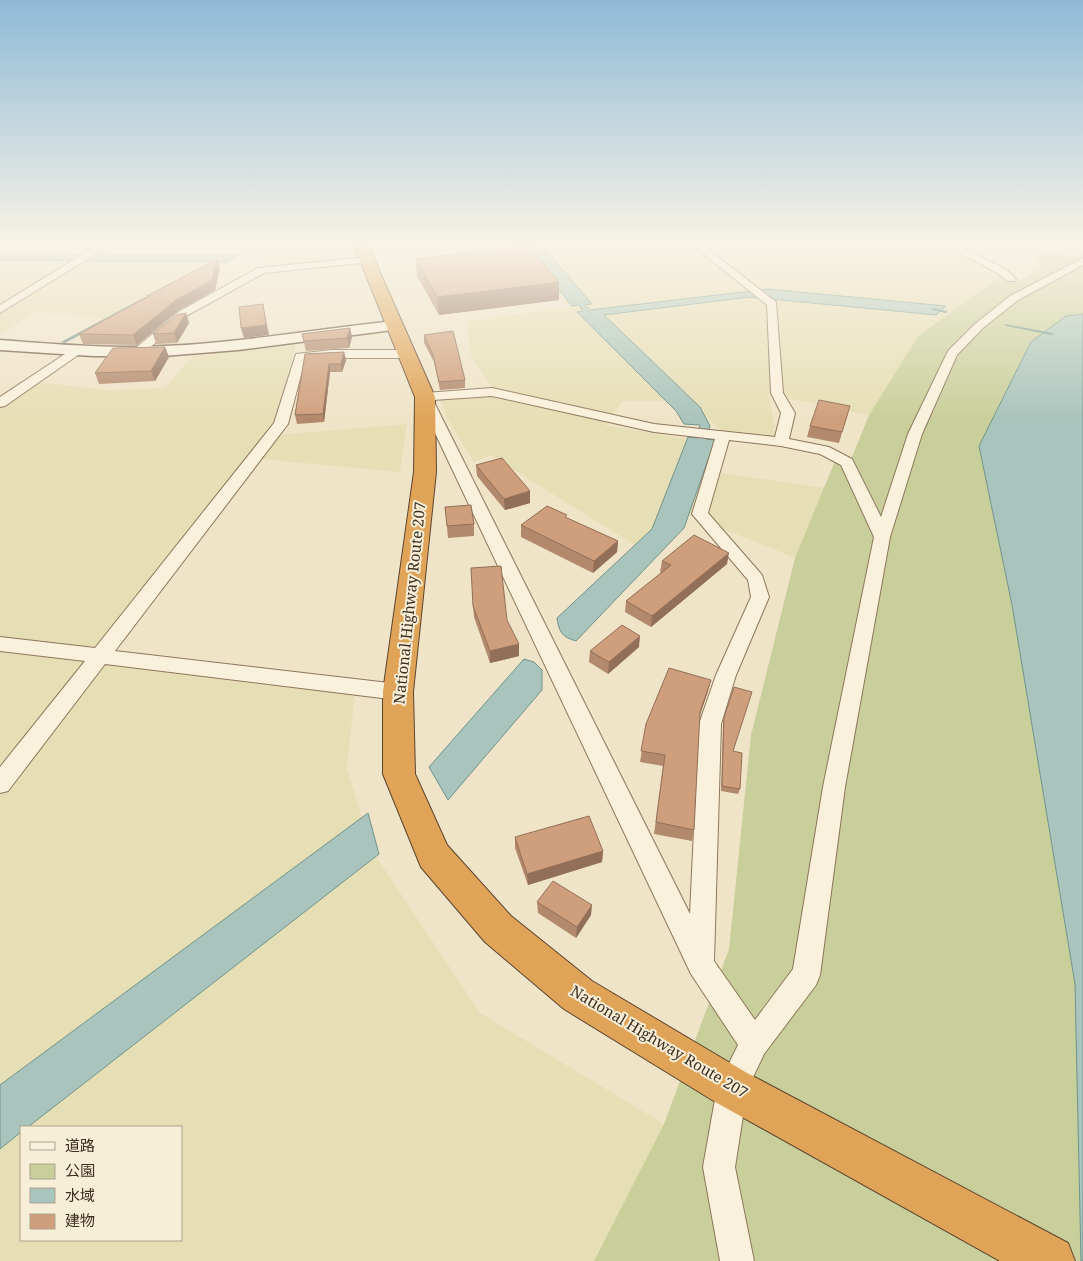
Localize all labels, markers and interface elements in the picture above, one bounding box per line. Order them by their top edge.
street label: National Highway Route 207 [388,501,430,705]
street label: National Highway Route 207 [567,980,752,1102]
legend [20,1126,182,1241]
text: 道路 [65,1135,95,1155]
text: 公園 [65,1160,95,1180]
text: 水域 [65,1185,95,1205]
text: 建物 [65,1210,95,1230]

